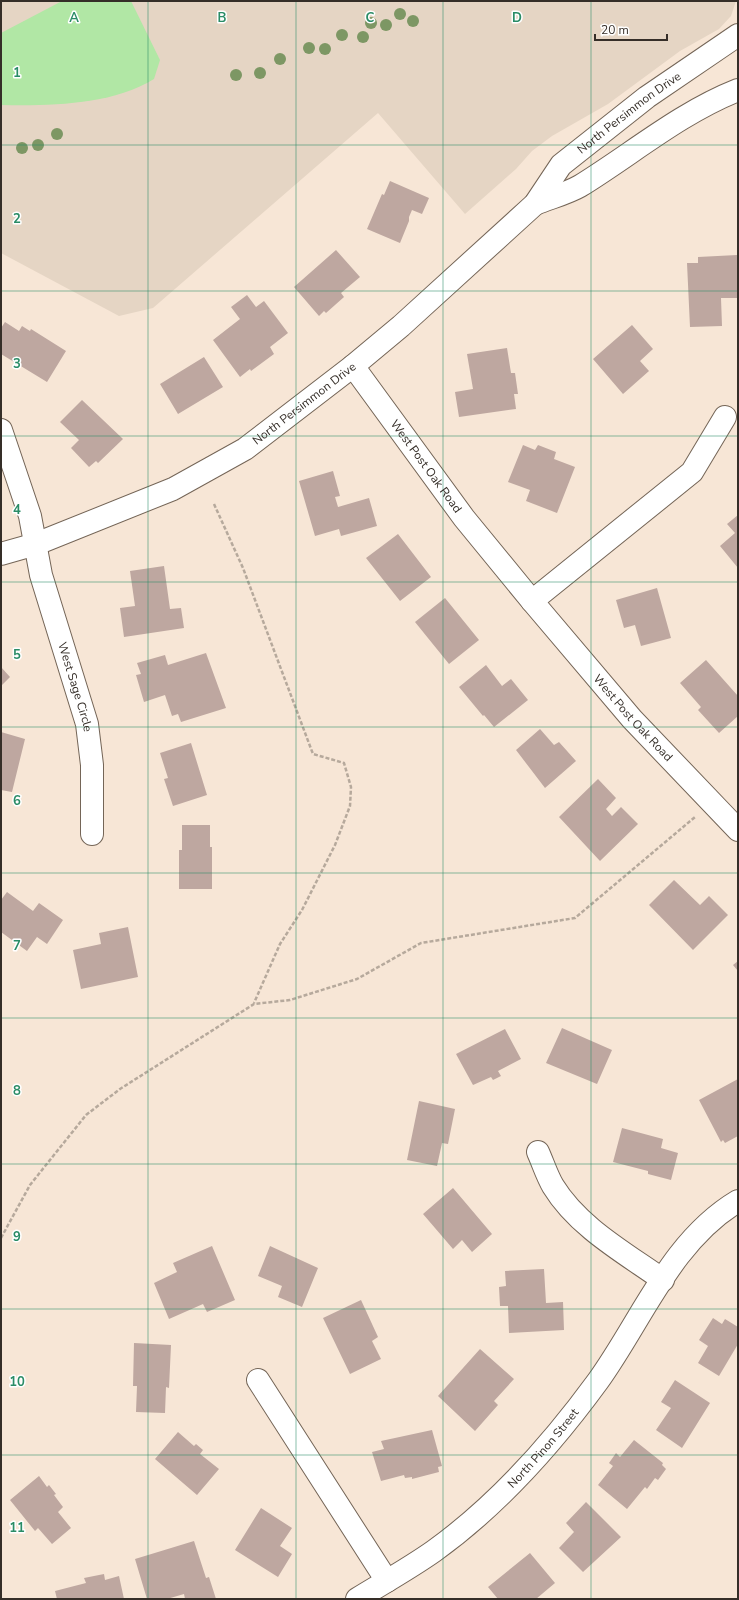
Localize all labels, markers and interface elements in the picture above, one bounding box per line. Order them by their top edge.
text: A [69,9,79,27]
text: B [218,9,227,27]
text: C [366,9,375,27]
text: D [512,9,522,27]
scale bar [595,16,667,42]
text: 20 m [601,22,629,38]
text: 1 [13,64,21,82]
street label: North Persimmon Drive [574,68,684,157]
text: 2 [13,210,21,228]
text: 3 [13,355,21,373]
street label: North Persimmon Drive [249,359,359,448]
street label: West Post Oak Road [387,416,466,516]
text: 4 [13,501,21,519]
street label: West Sage Circle [54,640,96,733]
text: 5 [13,646,21,664]
street label: West Post Oak Road [590,671,676,765]
text: 6 [13,792,21,810]
text: 7 [13,937,21,955]
text: 8 [13,1082,21,1100]
text: 9 [13,1228,21,1246]
text: 10 [9,1373,25,1391]
street label: North Pinon Street [504,1405,583,1492]
text: 11 [9,1519,25,1537]

